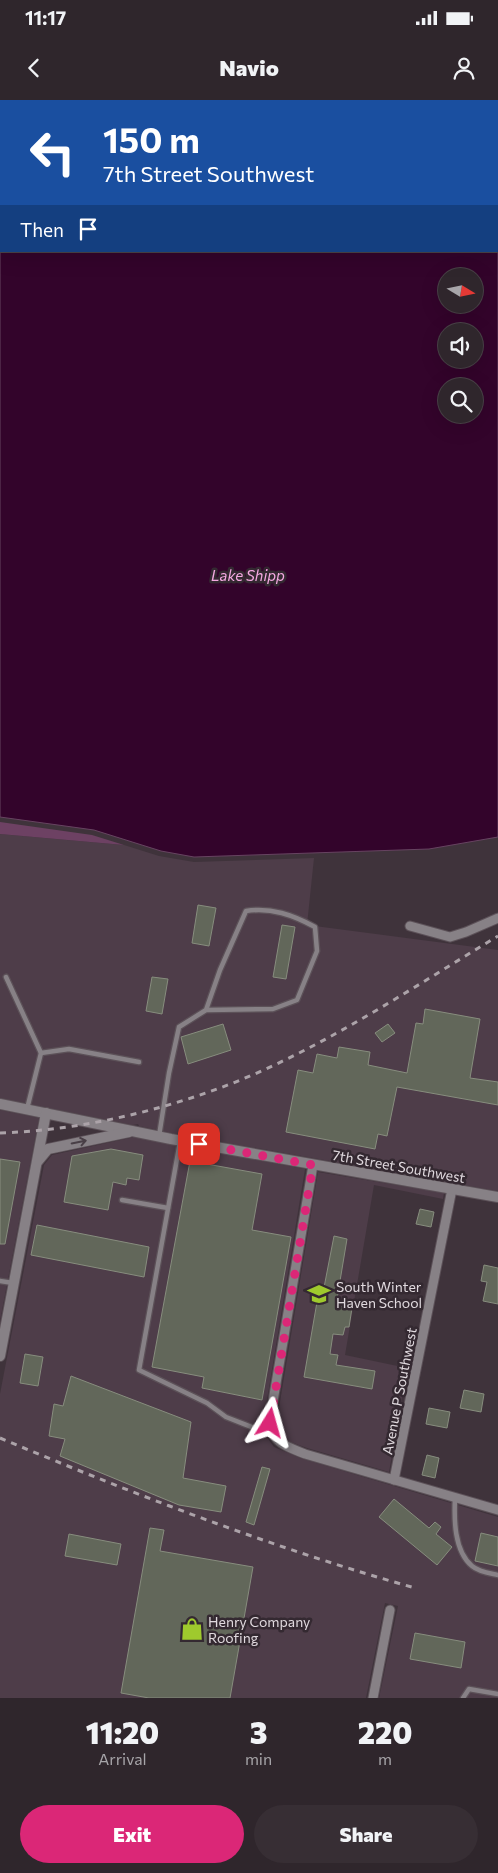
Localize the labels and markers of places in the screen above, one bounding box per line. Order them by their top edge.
pin [178,1123,220,1165]
place label: South Winter Haven School [336,1278,422,1311]
school or university icon: South Winter Haven School [306,1281,332,1307]
place label: Henry Company Roofing [208,1613,310,1646]
shop icon: Henry Company Roofing [179,1616,205,1642]

